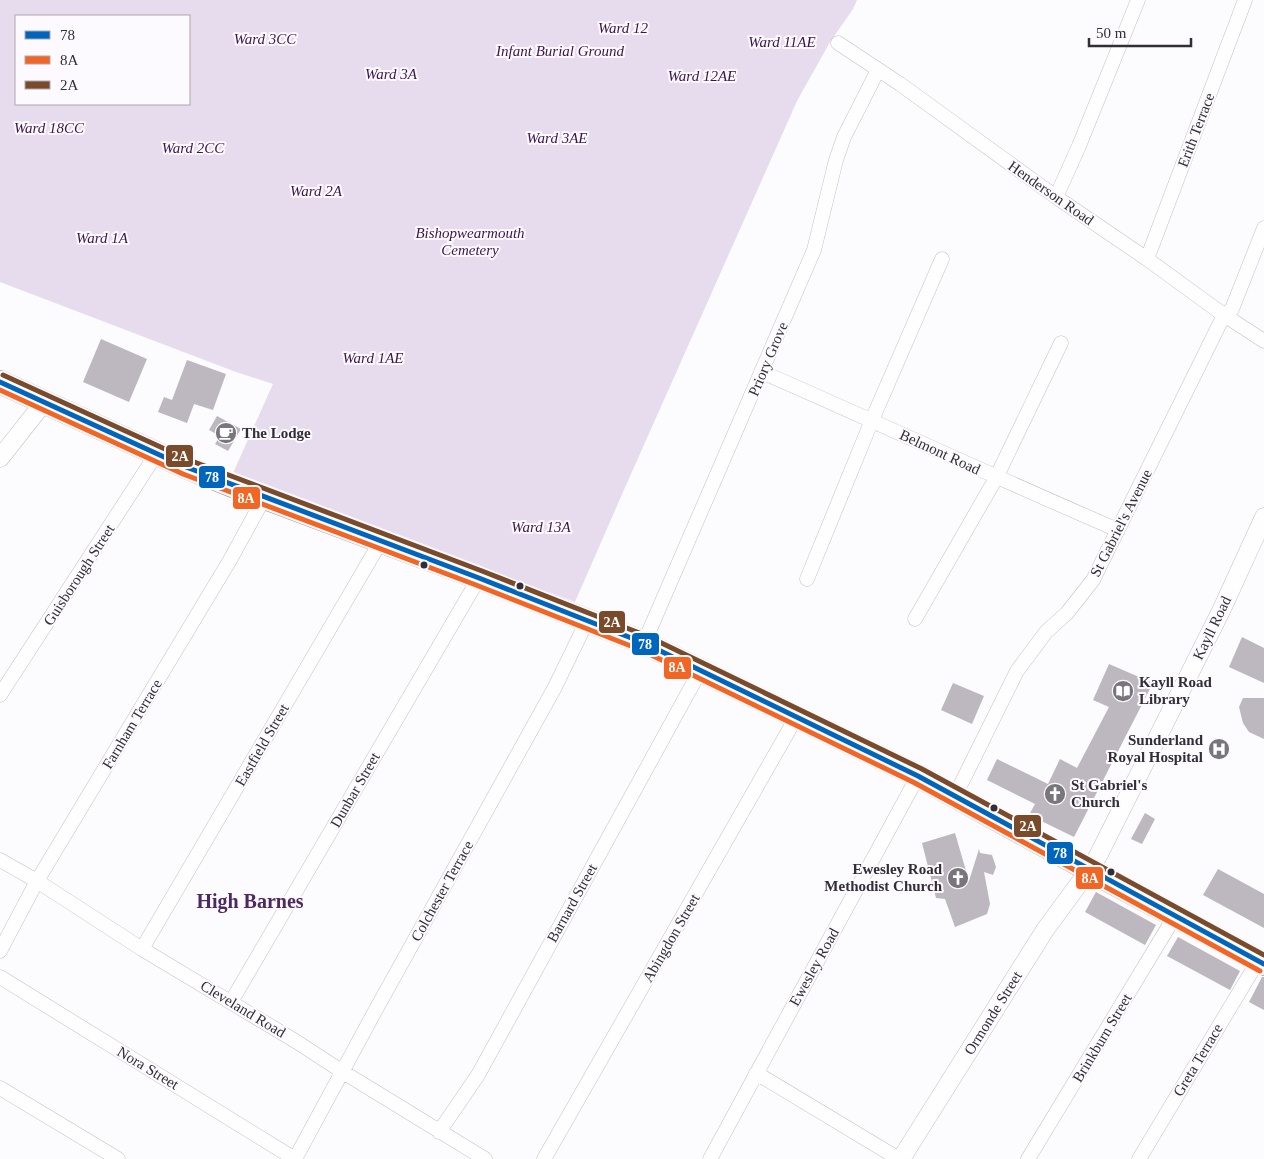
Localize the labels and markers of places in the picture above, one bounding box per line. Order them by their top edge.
cafe icon: The Lodge [214,421,238,445]
place label: The Lodge [242,425,311,441]
unlabelled marker [419,560,429,570]
unlabelled marker [515,581,525,591]
place label: Kayll Road Library [1139,674,1213,707]
library icon: Kayll Road Library [1111,679,1135,703]
place label: Sunderland Royal Hospital [1108,732,1204,765]
hospital icon: Sunderland Royal Hospital [1207,737,1231,761]
place label: St Gabriel's Church [1071,777,1147,810]
church icon: St Gabriel's Church [1043,782,1067,806]
unlabelled marker [989,803,999,813]
place label: Ewesley Road Methodist Church [824,861,943,894]
church icon: Ewesley Road Methodist Church [946,866,970,890]
unlabelled marker [1106,867,1116,877]

